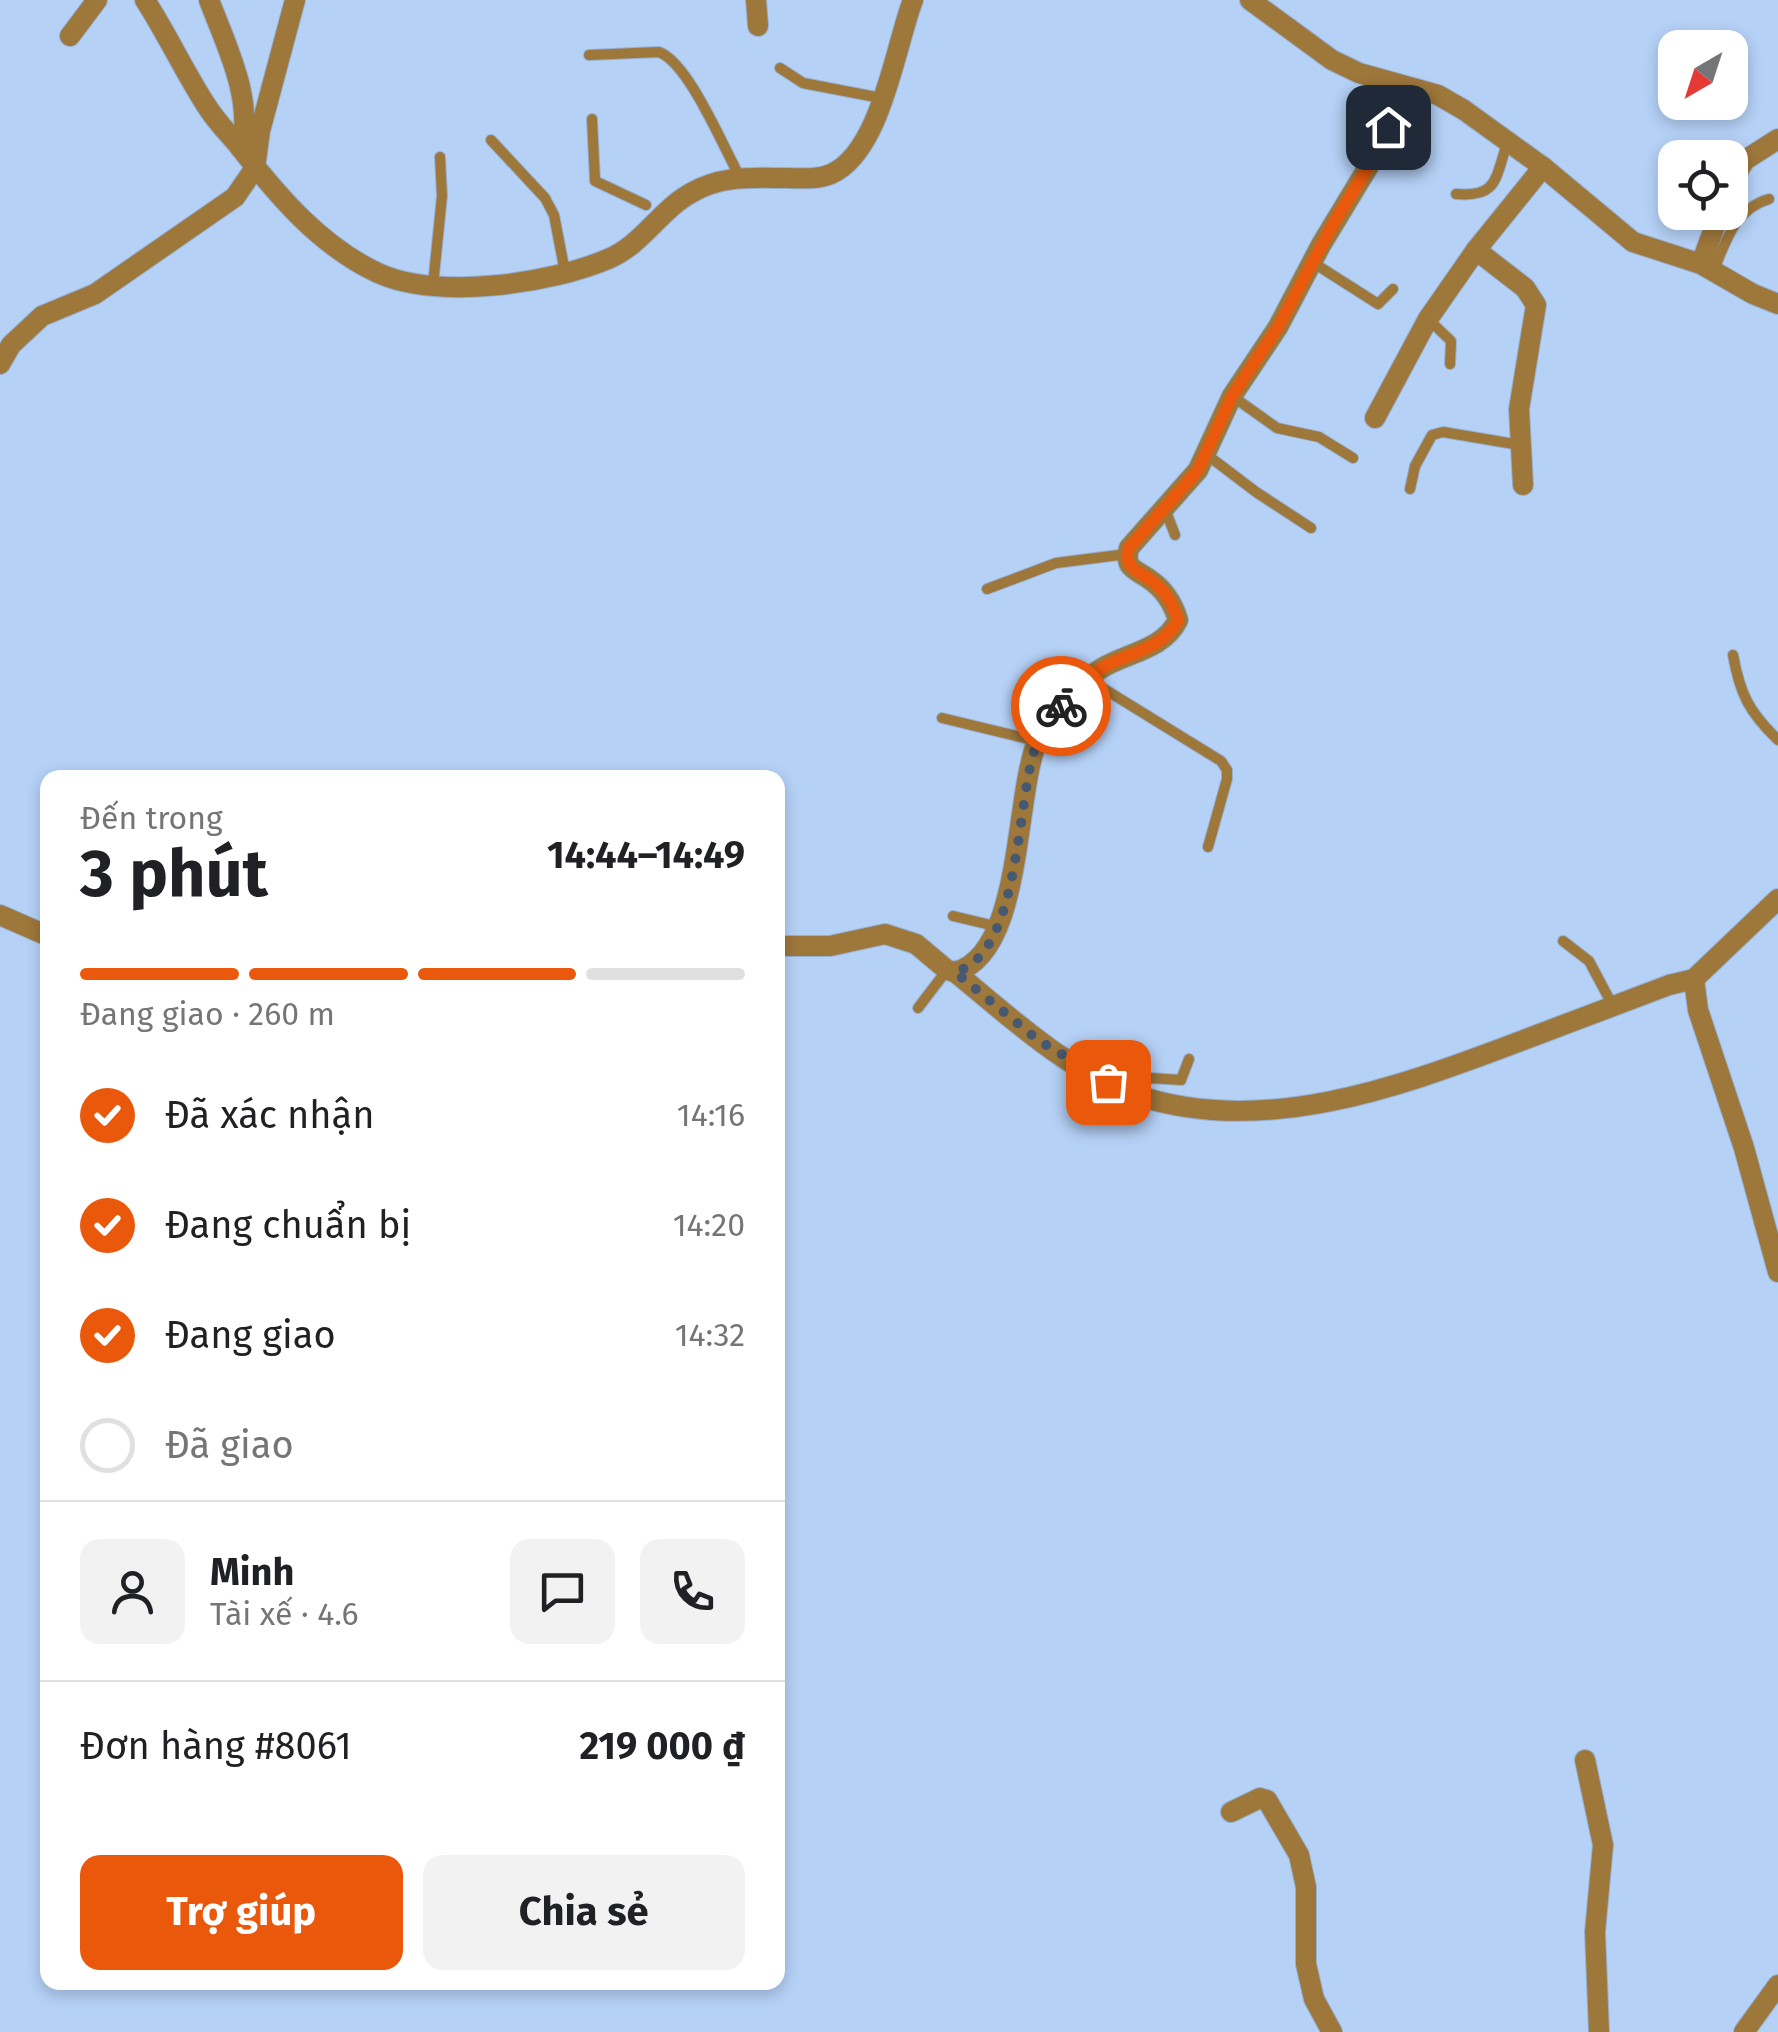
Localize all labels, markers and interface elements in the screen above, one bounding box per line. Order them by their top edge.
north arrow [1658,30,1748,120]
map controls [1658,30,1748,230]
pin [1346,85,1431,170]
icon: home [1361,100,1416,155]
button: locate [1658,140,1748,230]
courier [1011,656,1111,756]
icon: bike [1034,679,1089,734]
text: Đến trong [80,799,223,837]
text: 14:44–14:49 [547,832,745,878]
text: 3 phút [80,835,268,913]
text: Đang giao · 260 m [80,995,335,1033]
pin [1066,1040,1151,1125]
icon: bag [1081,1055,1136,1110]
icon: check [80,1088,135,1143]
text: Đã xác nhận [165,1092,375,1138]
text: 14:16 [677,1096,745,1134]
icon: check [80,1198,135,1253]
text: Đang chuẩn bị [165,1202,411,1248]
text: 14:20 [673,1206,745,1244]
icon: check [80,1308,135,1363]
text: Đang giao [165,1312,336,1358]
text: 14:32 [675,1316,745,1354]
text: Đã giao [165,1422,294,1468]
button: person [80,1539,185,1644]
button: chat [510,1539,615,1644]
button: phone [640,1539,745,1644]
text: Minh [210,1549,294,1595]
text: Tài xế · 4.6 [210,1595,359,1633]
text: Đơn hàng #8061 [80,1723,352,1769]
text: 219 000 ₫ [579,1723,745,1769]
button: Trợ giúp [80,1855,403,1970]
button: Chia sẻ [423,1855,745,1970]

